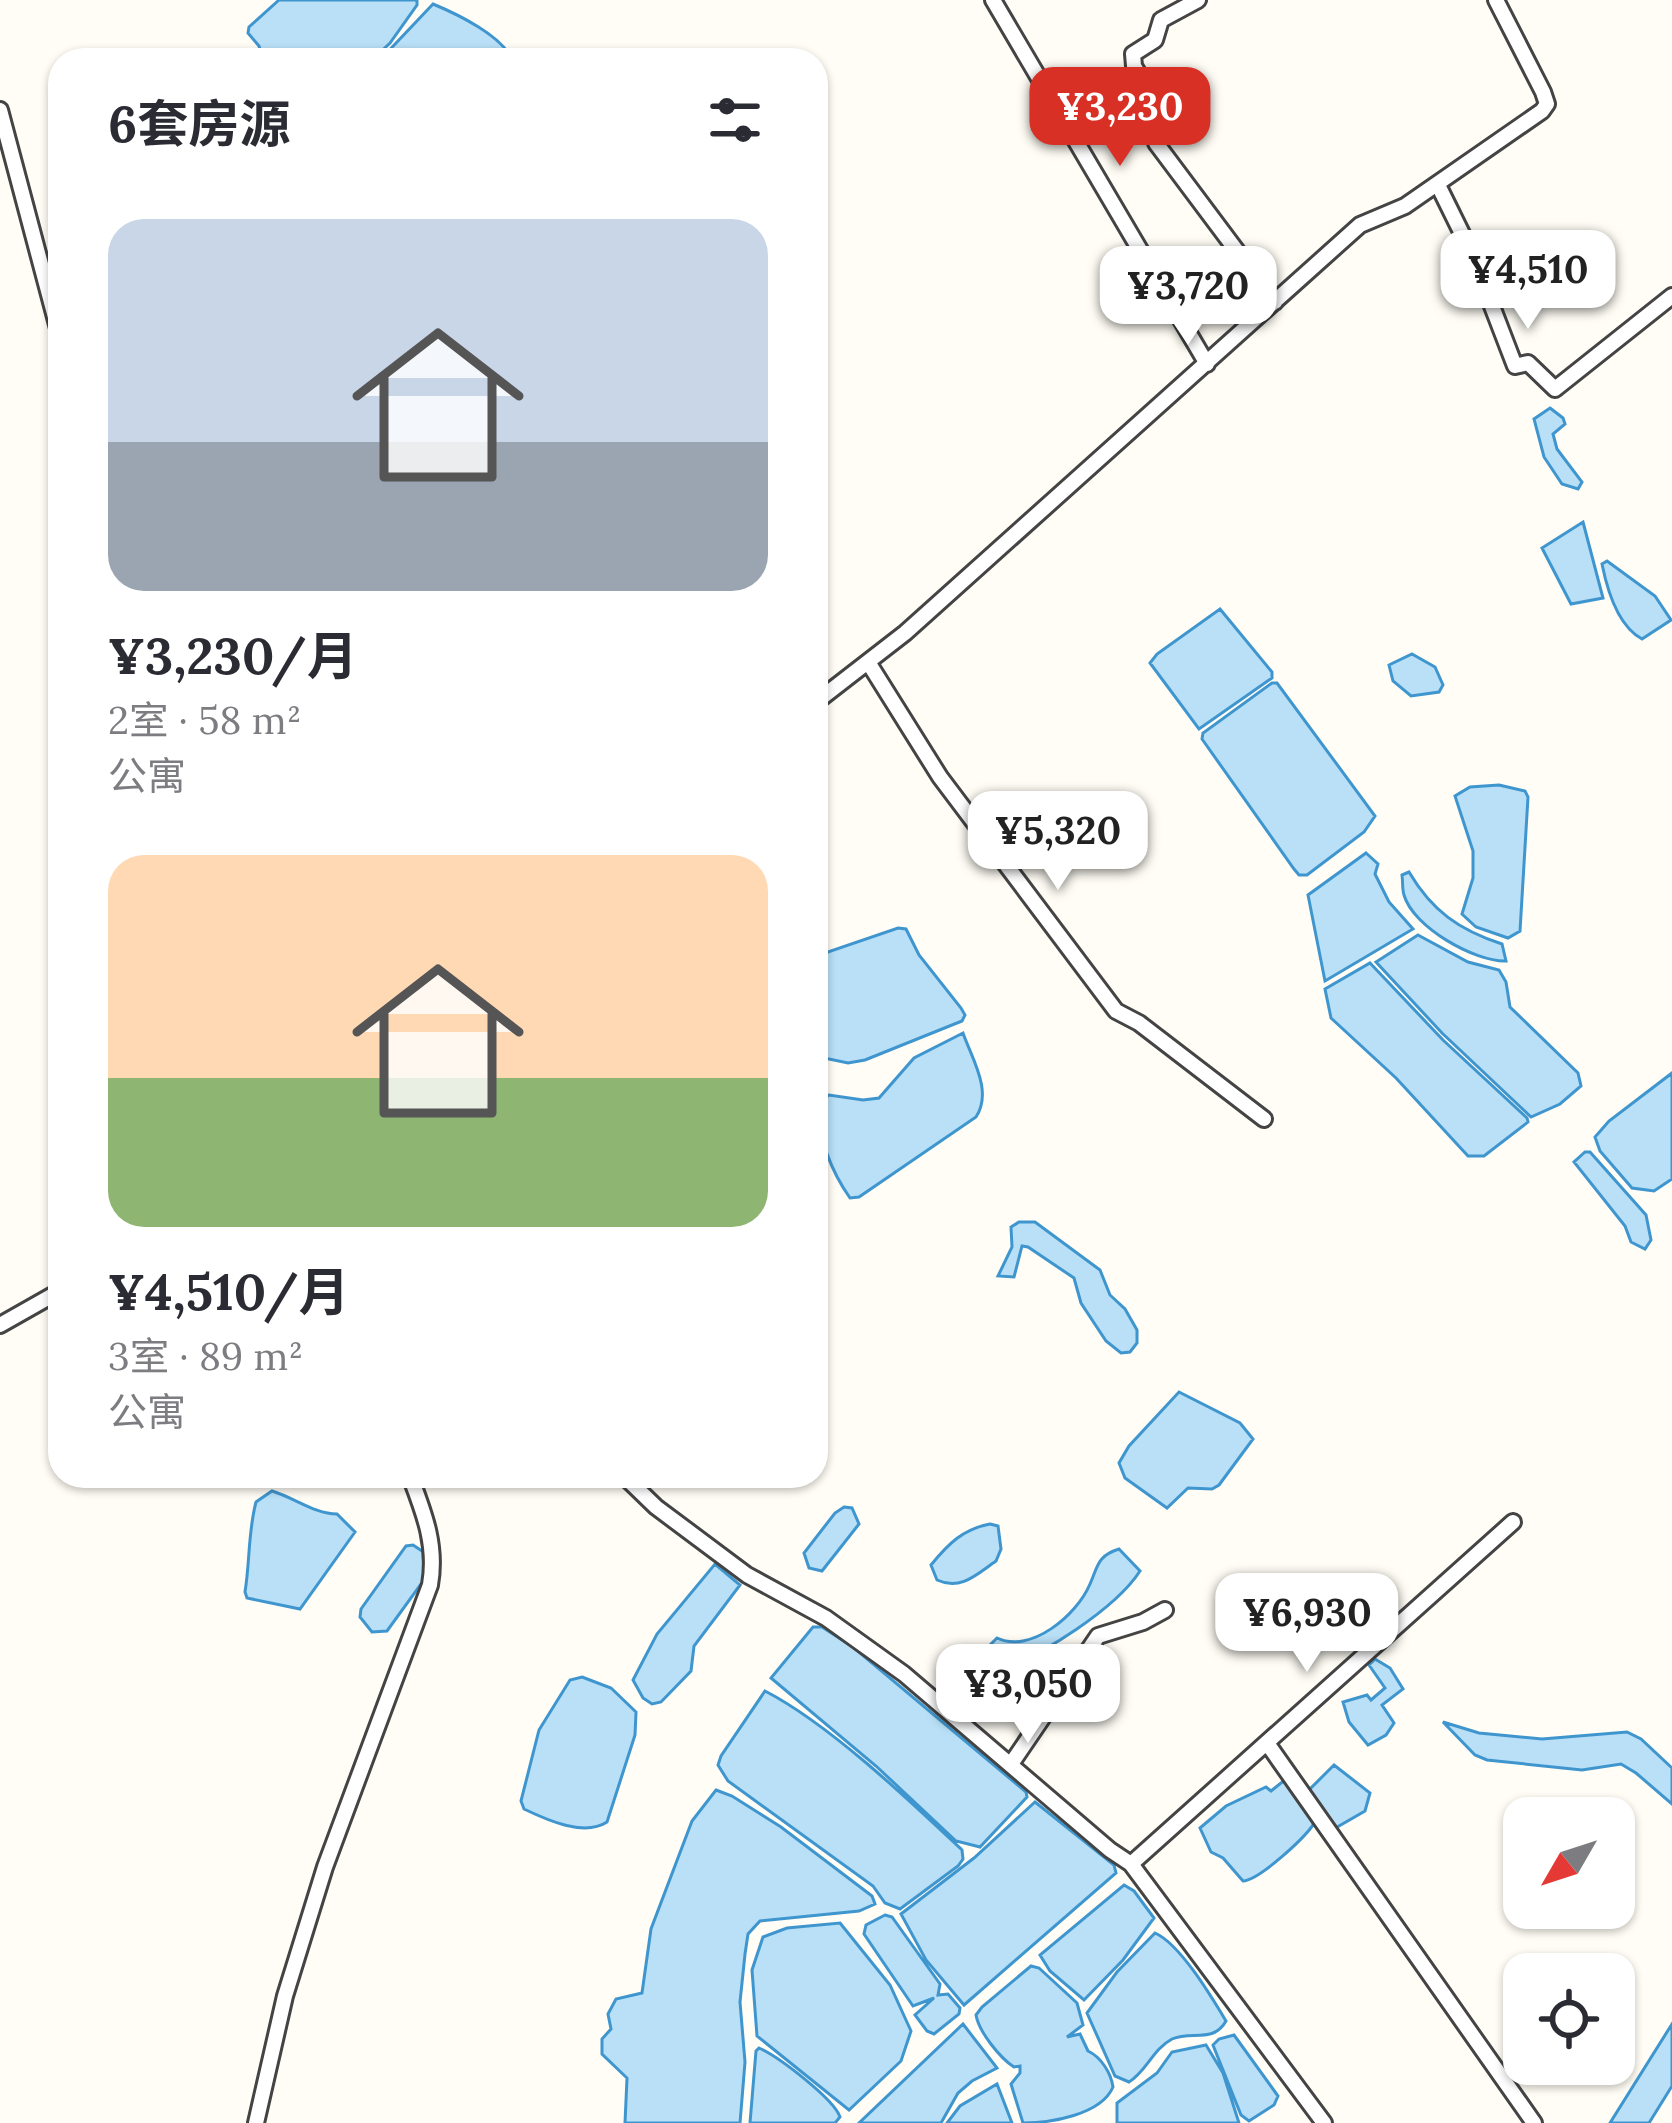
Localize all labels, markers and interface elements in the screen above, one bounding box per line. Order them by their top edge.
pin: ¥3,230 [1022,67,1218,169]
text: ¥3,230 [1056,81,1184,131]
icon: filters [702,87,768,153]
text: 6套房源 [108,91,290,156]
pin: ¥4,510 [1430,230,1626,332]
text: ¥4,510 [1468,244,1588,294]
pin: ¥3,720 [1090,246,1286,348]
text: ¥3,720 [1127,260,1249,310]
icon: home [330,297,546,513]
text: ¥3,230/月 [108,623,358,688]
text: 2室 · 58 m² [108,695,302,745]
text: 公寓 [108,751,186,801]
pin: ¥5,320 [960,791,1156,893]
text: ¥5,320 [995,805,1121,855]
icon: home [330,933,546,1149]
text: ¥4,510/月 [108,1259,350,1324]
text: 3室 · 89 m² [108,1331,303,1381]
text: 公寓 [108,1387,186,1437]
pin: ¥6,930 [1209,1573,1405,1675]
text: ¥6,930 [1242,1587,1372,1637]
pin: ¥3,050 [930,1644,1126,1746]
text: ¥3,050 [963,1658,1093,1708]
north arrow [1503,1797,1635,1929]
map controls [1503,1797,1635,2085]
button: locate [1503,1953,1635,2085]

